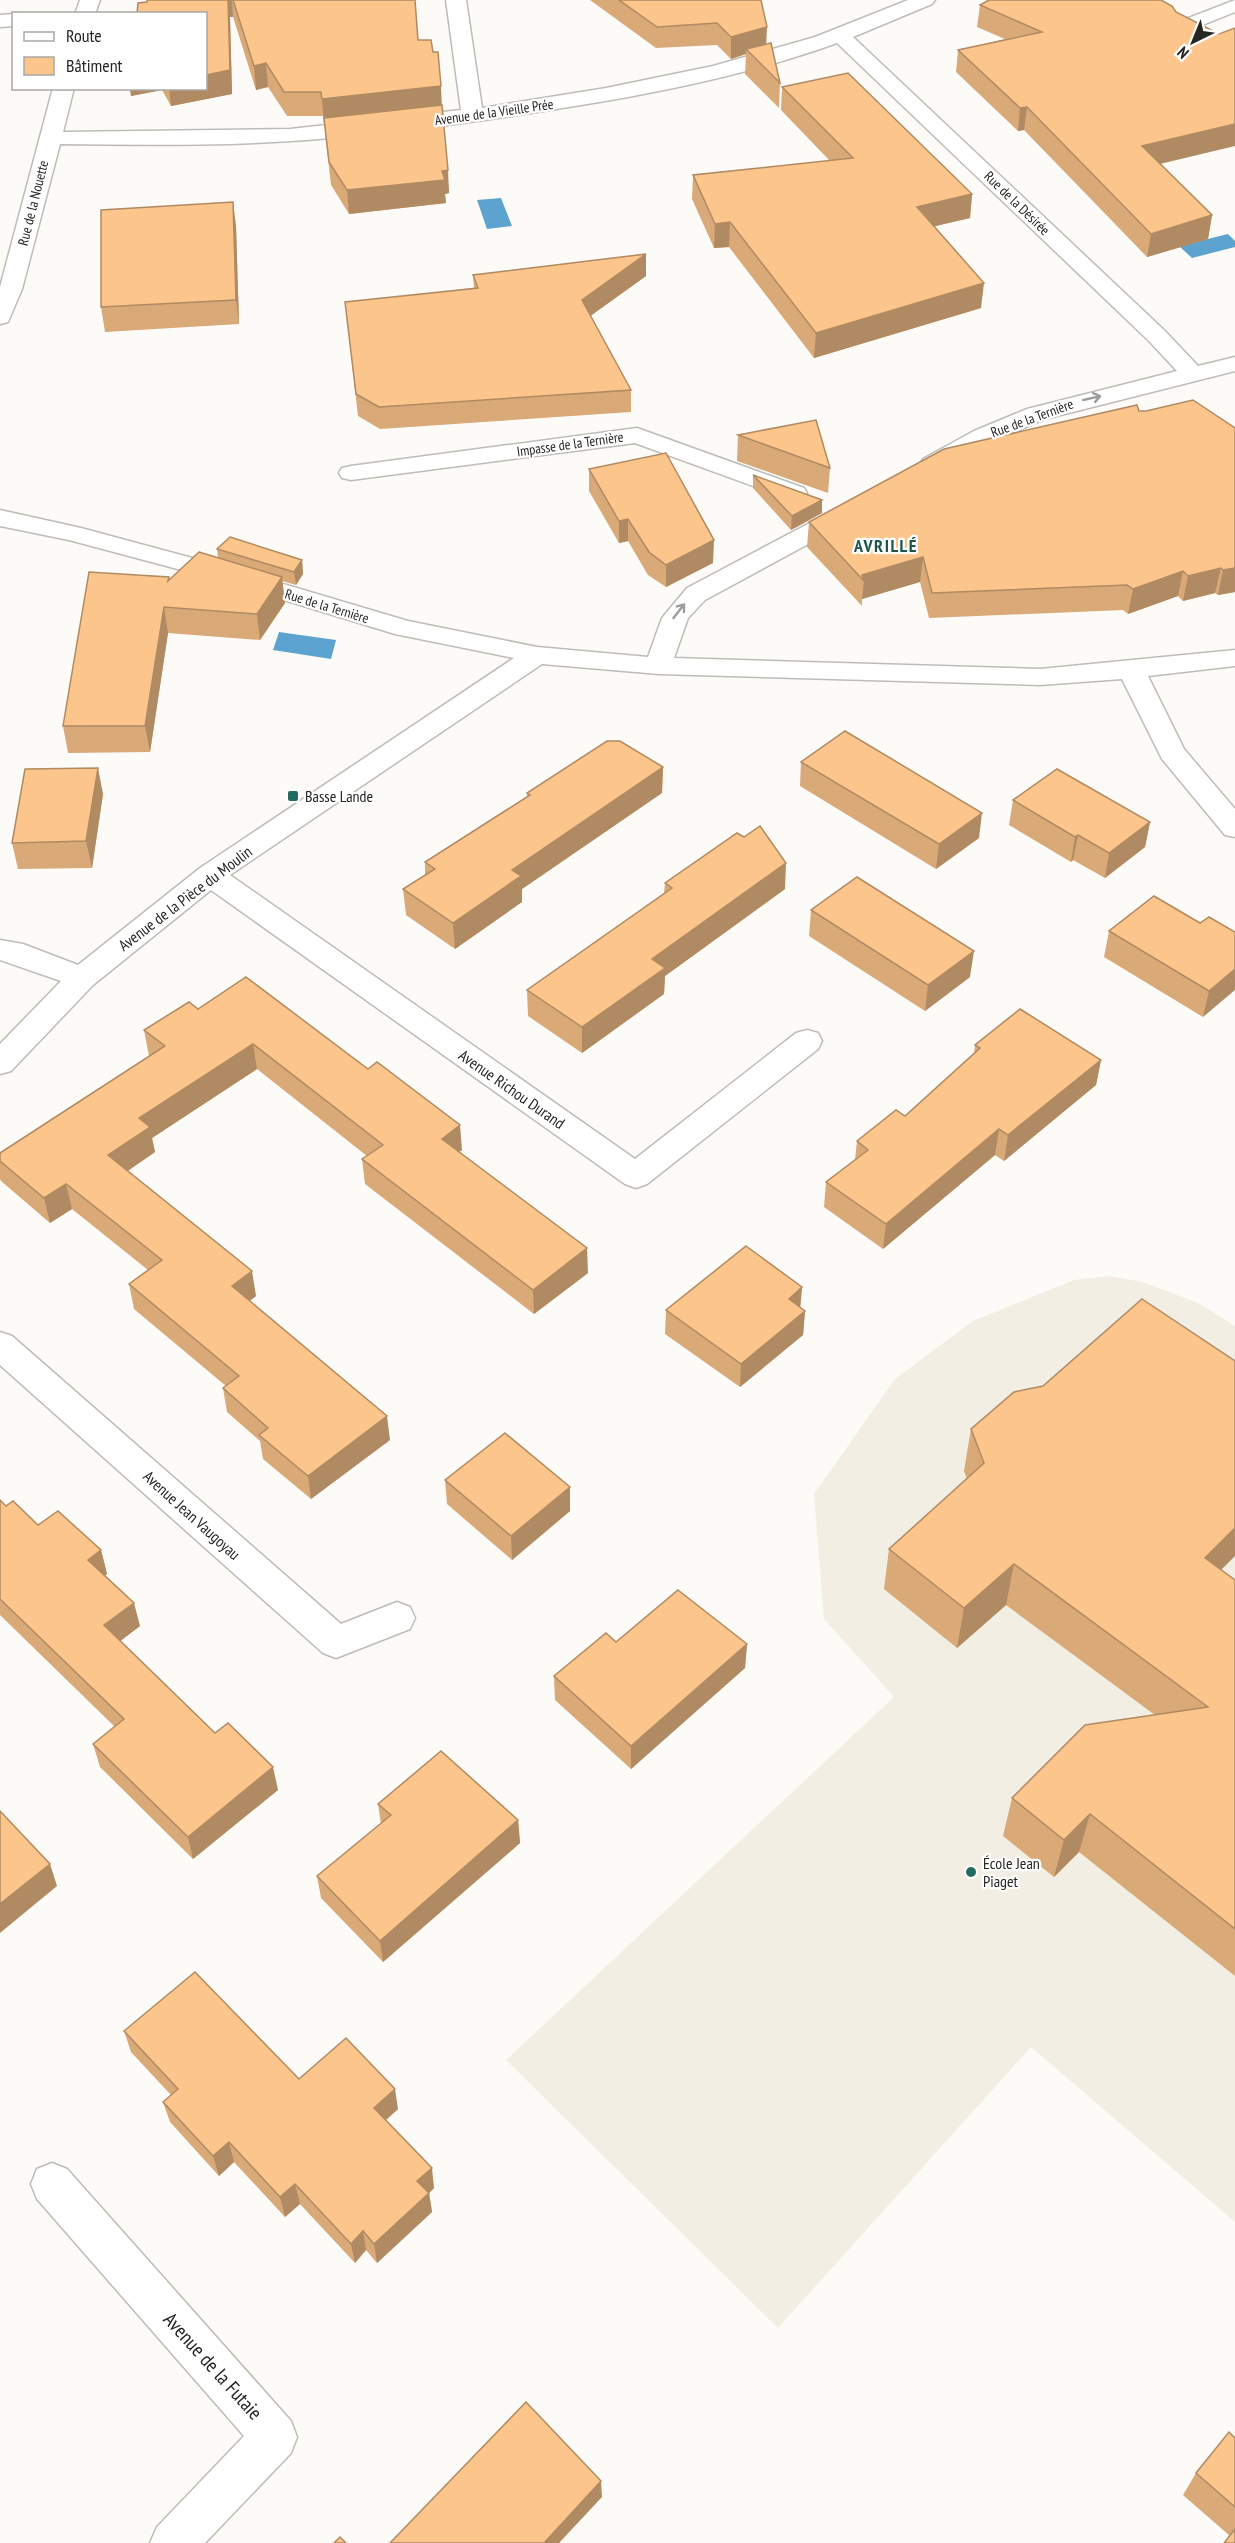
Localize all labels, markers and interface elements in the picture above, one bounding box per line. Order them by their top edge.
legend [12,12,207,90]
north arrow [1163,12,1223,72]
text: Route [66,24,102,47]
text: N [1173,43,1193,63]
text: Bâtiment [66,54,123,77]
street label: Avenue de la Vieille Prée [434,95,555,129]
street label: Rue de la Nouette [14,158,52,247]
street label: Rue de la Désirée [980,167,1054,239]
one-way arrow [1082,392,1101,404]
street label: Rue de la Ternière [988,395,1076,441]
street label: Impasse de la Ternière [515,428,625,460]
district label: AVRILLÉ [853,534,918,557]
street label: Rue de la Ternière [283,585,371,627]
one-way arrow [673,604,685,620]
place label: Basse Lande [305,786,373,806]
marker: Basse Lande [286,789,300,803]
street label: Avenue de la Pièce du Moulin [114,841,256,955]
street label: Avenue Richou Durand [455,1045,569,1133]
street label: Avenue Jean Vaugoyau [139,1466,245,1564]
place label: École Jean Piaget [983,1853,1040,1891]
marker: École Jean Piaget [964,1865,978,1879]
street label: Avenue de la Futaie [158,2307,268,2425]

